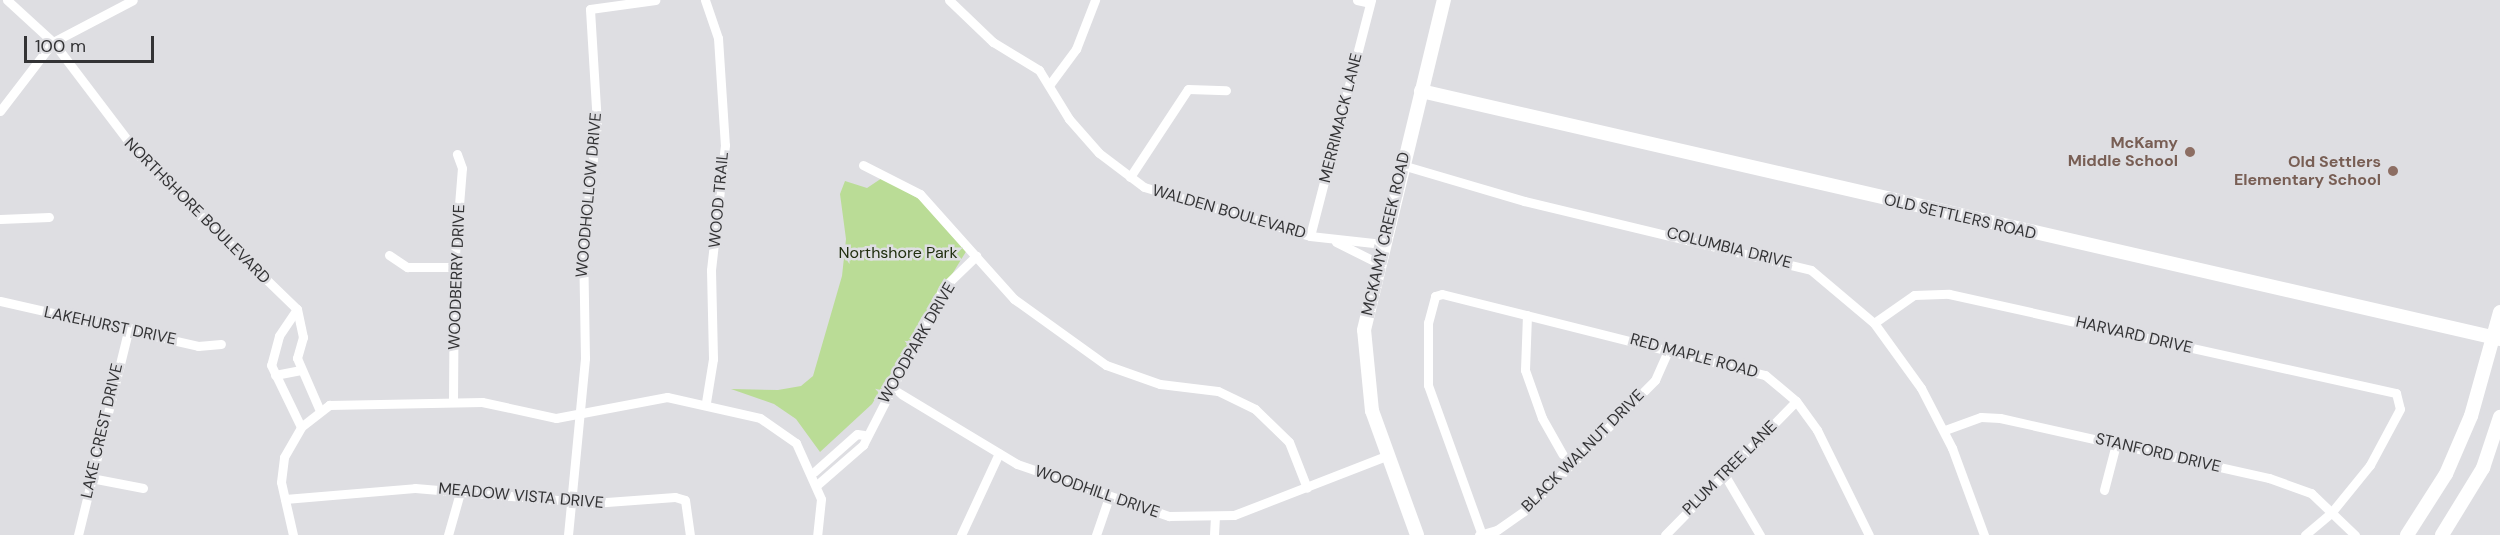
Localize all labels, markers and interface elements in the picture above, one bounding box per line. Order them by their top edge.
scale bar [27,24,158,62]
text: 100 m [35,34,86,58]
street label: MERRIMACK LANE [1316,51,1366,185]
street label: WOODHOLLOW DRIVE [572,112,606,278]
place label: McKamy Middle School [2068,133,2178,171]
street label: NORTHSHORE BOULEVARD [120,134,274,288]
marker: McKamy Middle School [2183,145,2197,159]
street label: MCKAMY CREEK ROAD [1358,150,1414,318]
street label: WOOD TRAIL [705,151,733,249]
place label: Old Settlers Elementary School [2234,152,2381,190]
marker: Old Settlers Elementary School [2386,164,2400,178]
street label: WALDEN BOULEVARD [1150,181,1308,243]
street label: OLD SETTLERS ROAD [1882,190,2038,244]
street label: WOODBERRY DRIVE [445,204,469,350]
street label: COLUMBIA DRIVE [1665,223,1793,273]
park label: Northshore Park [838,243,958,263]
street label: WOODPARK DRIVE [875,279,959,407]
street label: LAKEHURST DRIVE [42,303,178,349]
street label: HARVARD DRIVE [2074,312,2194,358]
street label: RED MAPLE ROAD [1628,330,1760,382]
street label: LAKE CREST DRIVE [77,362,127,500]
street label: BLACK WALNUT DRIVE [1518,386,1648,516]
street label: PLUM TREE LANE [1679,417,1781,519]
street label: STANFORD DRIVE [2093,429,2223,477]
street label: WOODHILL DRIVE [1032,462,1162,522]
street label: MEADOW VISTA DRIVE [438,479,604,513]

